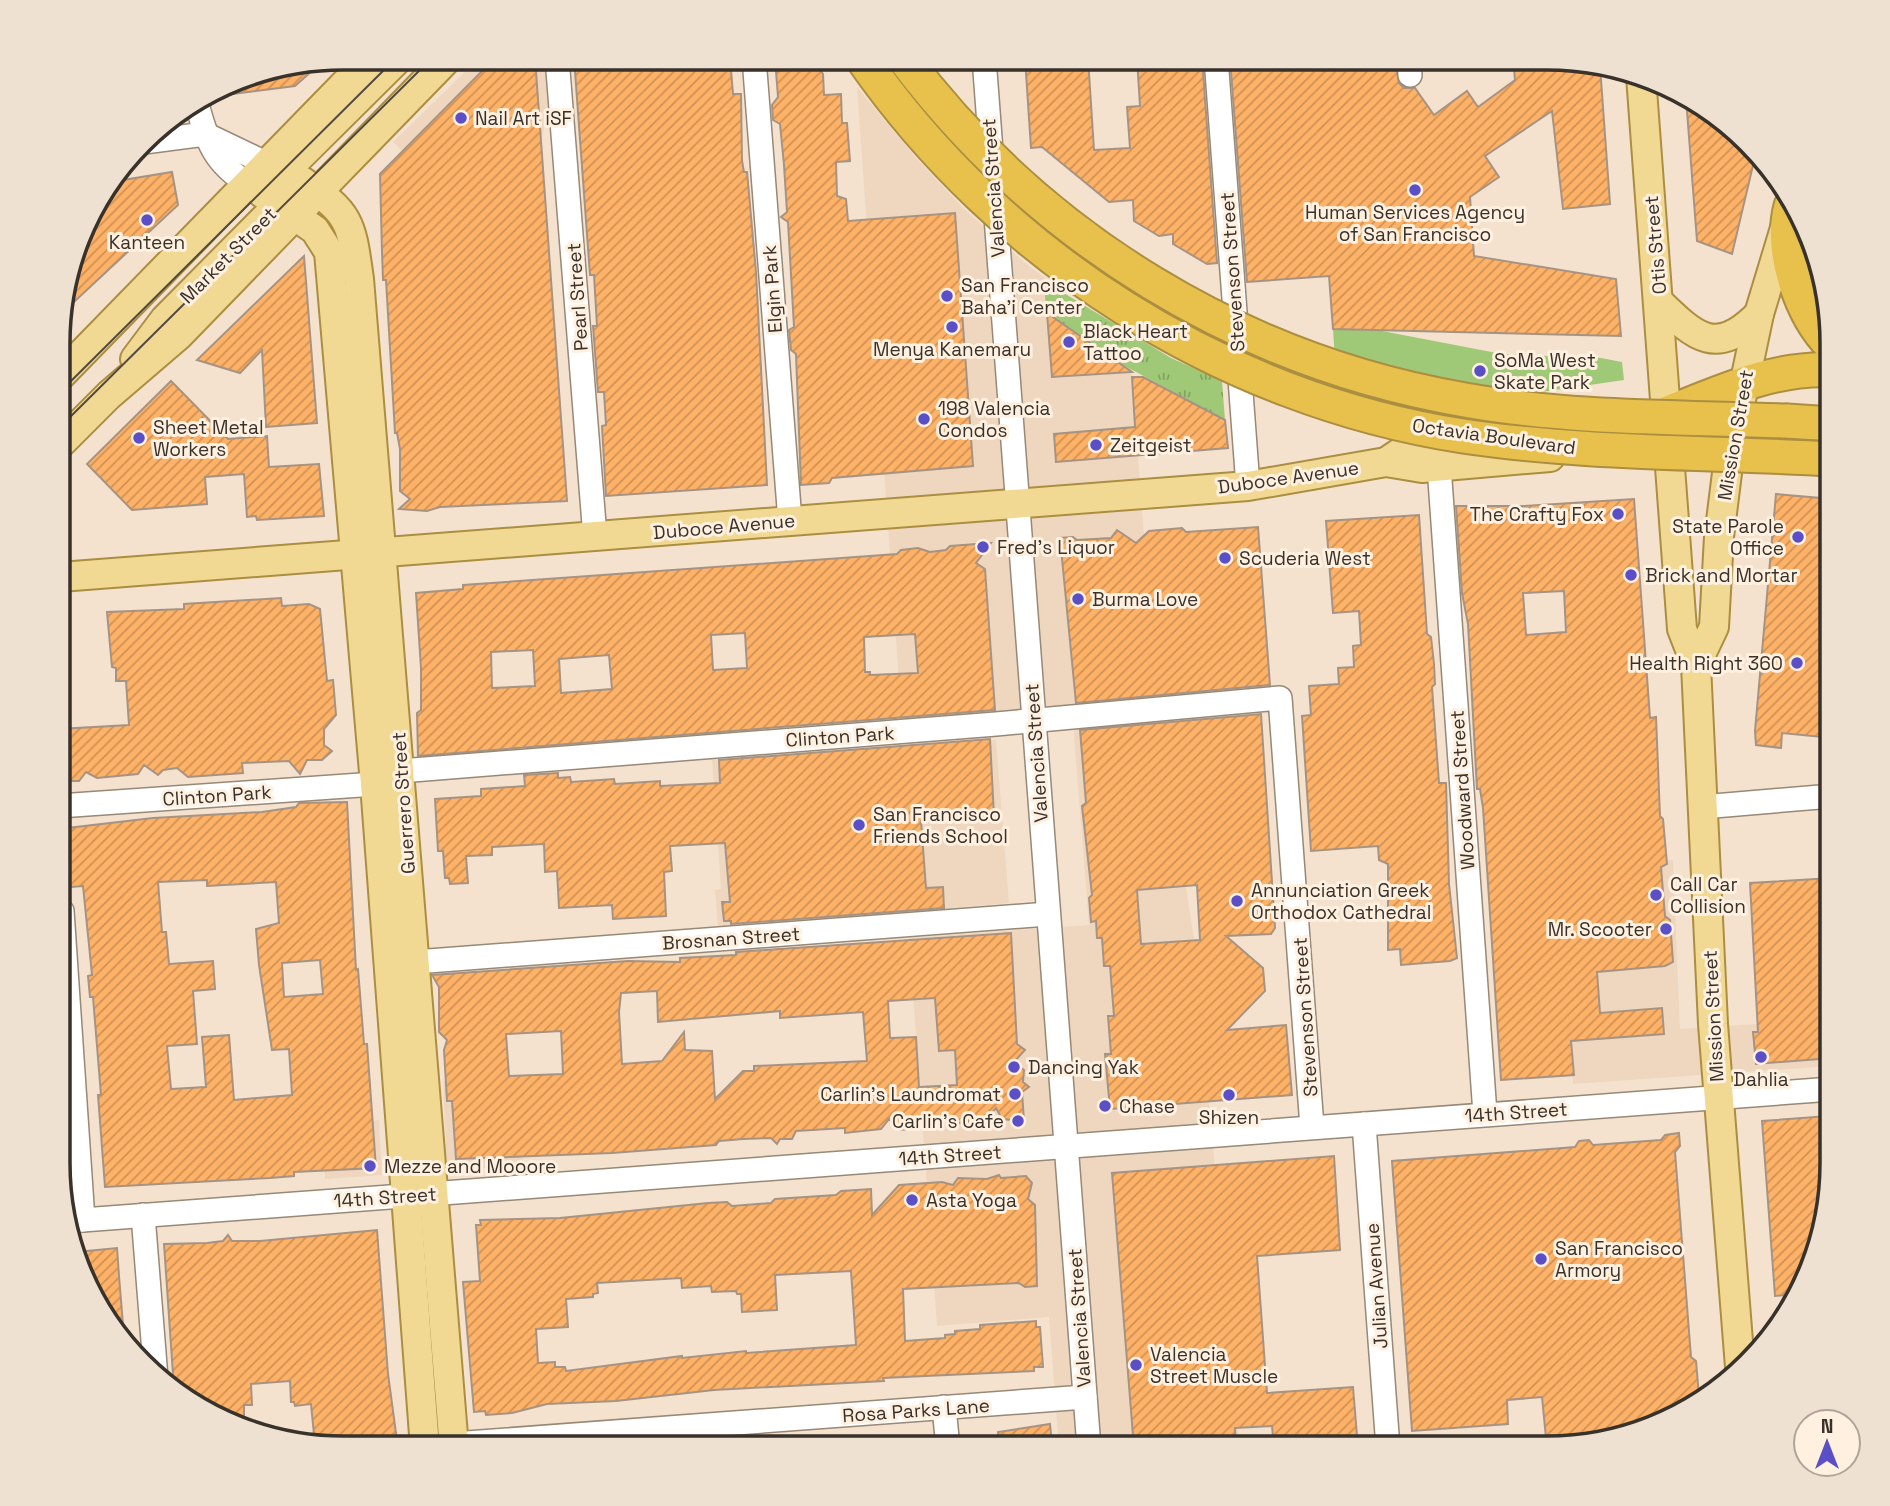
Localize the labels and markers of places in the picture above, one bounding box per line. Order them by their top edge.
place label: Nail Art iSF [475,106,572,131]
marker: Nail Art iSF [453,110,469,126]
marker: Human Services Agency of San Francisco [1407,182,1423,198]
place label: Human Services Agency of San Francisco [1305,200,1525,247]
marker: Kanteen [139,212,155,228]
place label: Kanteen [109,230,185,255]
place label: San Francisco Baha'i Center [961,273,1089,320]
marker: San Francisco Baha'i Center [939,288,955,304]
marker: Menya Kanemaru [944,319,960,335]
place label: Black Heart Tattoo [1083,319,1188,366]
marker: Black Heart Tattoo [1061,334,1077,350]
place label: Menya Kanemaru [873,337,1031,362]
place label: SoMa West Skate Park [1494,348,1596,395]
marker: SoMa West Skate Park [1472,363,1488,379]
place label: 198 Valencia Condos [938,396,1051,443]
marker: 198 Valencia Condos [916,411,932,427]
place label: Sheet Metal Workers [153,415,264,462]
marker: Sheet Metal Workers [131,430,147,446]
place label: Zeitgeist [1110,433,1192,458]
marker: Zeitgeist [1088,437,1104,453]
place label: The Crafty Fox [1470,502,1604,527]
marker: The Crafty Fox [1610,506,1626,522]
place label: State Parole Office [1672,514,1784,561]
marker: State Parole Office [1790,529,1806,545]
place label: Fred's Liquor [997,535,1115,560]
marker: Fred's Liquor [975,539,991,555]
place label: Scuderia West [1239,546,1371,571]
marker: Scuderia West [1217,550,1233,566]
place label: Brick and Mortar [1645,563,1798,588]
marker: Brick and Mortar [1623,567,1639,583]
place label: Burma Love [1092,587,1198,612]
marker: Burma Love [1070,591,1086,607]
place label: Health Right 360 [1629,651,1783,676]
marker: Health Right 360 [1789,655,1805,671]
place label: San Francisco Friends School [873,802,1008,849]
marker: San Francisco Friends School [851,817,867,833]
place label: Call Car Collision [1670,872,1746,919]
place label: Annunciation Greek Orthodox Cathedral [1251,878,1431,925]
marker: Call Car Collision [1648,887,1664,903]
marker: Annunciation Greek Orthodox Cathedral [1229,893,1245,909]
place label: Mr. Scooter [1548,917,1652,942]
marker: Mr. Scooter [1658,921,1674,937]
marker: Dahlia [1753,1049,1769,1065]
place label: Dancing Yak [1028,1055,1139,1080]
marker: Dancing Yak [1006,1059,1022,1075]
place label: Dahlia [1733,1067,1789,1092]
place label: Carlin's Laundromat [820,1082,1001,1107]
marker: Carlin's Laundromat [1007,1086,1023,1102]
marker: Shizen [1221,1087,1237,1103]
place label: Chase [1119,1094,1175,1119]
marker: Chase [1097,1098,1113,1114]
place label: Shizen [1199,1105,1259,1130]
place label: Carlin's Cafe [892,1109,1004,1134]
marker: Carlin's Cafe [1010,1113,1026,1129]
place label: Mezze and Mooore [384,1154,556,1179]
marker: Mezze and Mooore [362,1158,378,1174]
place label: Asta Yoga [926,1188,1017,1213]
marker: Asta Yoga [904,1192,920,1208]
place label: San Francisco Armory [1555,1236,1683,1283]
marker: San Francisco Armory [1533,1251,1549,1267]
place label: Valencia Street Muscle [1150,1342,1278,1389]
marker: Valencia Street Muscle [1128,1357,1144,1373]

